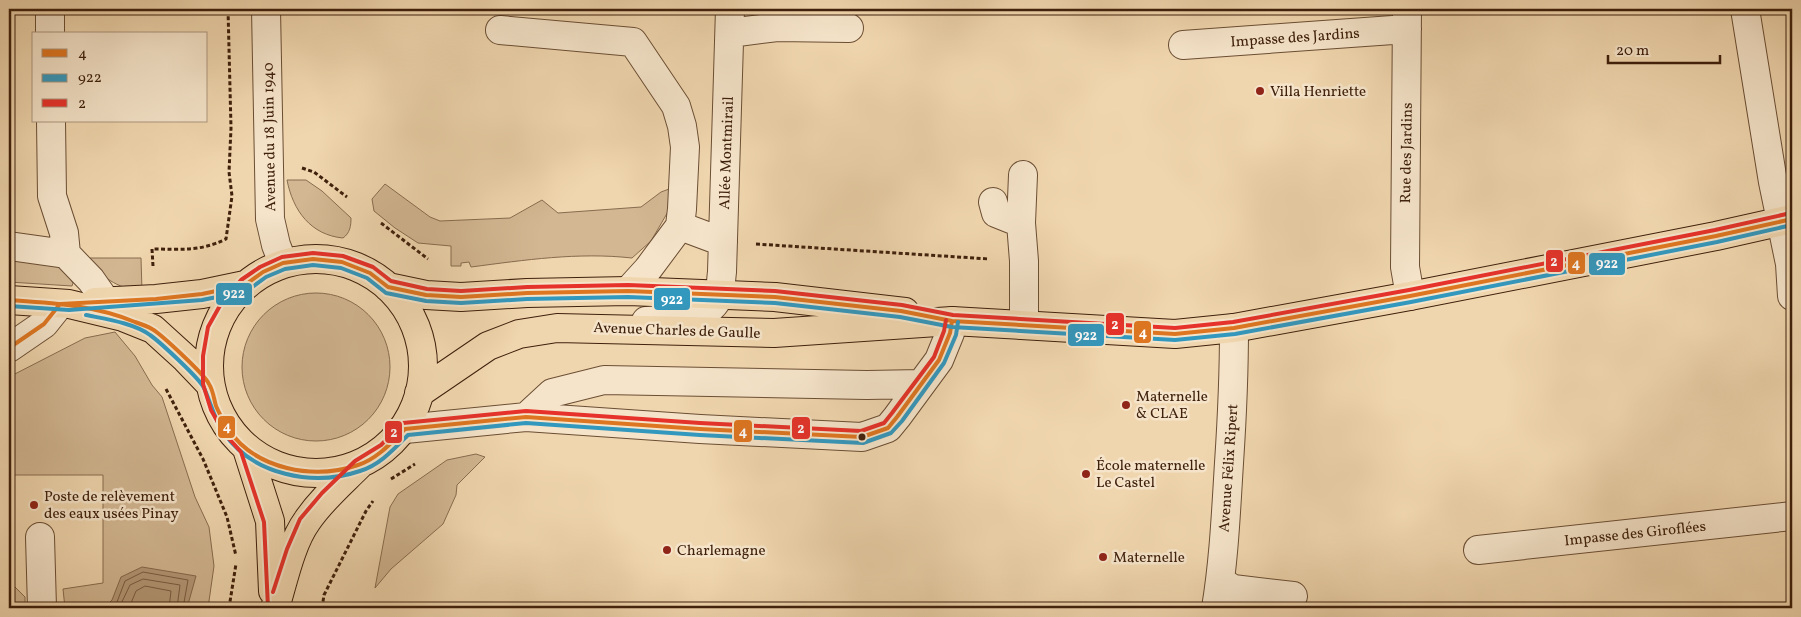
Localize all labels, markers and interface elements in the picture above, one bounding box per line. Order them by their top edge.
street label: Impasse des Jardins [1230,24,1360,53]
legend [32,32,208,122]
scale bar [1608,32,1721,64]
text: 20 m [1616,41,1649,62]
text: 4 [78,44,87,65]
street label: Avenue du 18 Juin 1940 [259,62,282,212]
text: 922 [78,68,102,89]
place label: Villa Henriette [1270,82,1366,103]
marker: Villa Henriette [1254,85,1266,97]
text: 2 [78,94,86,115]
street label: Allée Montmirail [715,96,740,210]
street label: Rue des Jardins [1396,102,1419,204]
line badge: 2 [1545,249,1564,273]
line badge: 4 [1567,251,1586,275]
line badge: 922 [1588,252,1626,276]
text: 2 [1550,253,1558,272]
text: 4 [1572,255,1581,274]
text: 922 [1596,255,1618,274]
line badge: 922 [215,282,253,306]
text: 922 [223,285,245,304]
line badge: 922 [653,287,691,311]
text: 922 [661,291,683,310]
line badge: 2 [1105,312,1125,336]
text: 2 [1111,316,1119,335]
street label: Avenue Charles de Gaulle [593,318,761,345]
line badge: 4 [1133,320,1152,344]
line badge: 922 [1067,323,1105,347]
text: 4 [1139,324,1148,343]
text: 922 [1075,327,1097,346]
place label: Maternelle & CLAE [1136,387,1208,425]
marker: Maternelle & CLAE [1120,399,1132,411]
street label: Avenue Félix Ripert [1215,403,1244,533]
line badge: 4 [217,415,236,439]
line badge: 2 [791,416,811,440]
text: 4 [223,418,232,437]
line badge: 4 [733,419,753,443]
line badge: 2 [384,420,403,444]
text: 2 [797,420,805,439]
text: 4 [739,423,748,442]
text: 2 [390,424,398,443]
unlabelled marker [857,432,867,442]
place label: École maternelle Le Castel [1096,456,1205,494]
marker: École maternelle Le Castel [1080,468,1092,480]
place label: Poste de relèvement des eaux usées Pinay [44,487,179,525]
marker: Poste de relèvement des eaux usées Pinay [28,499,40,511]
street label: Impasse des Giroflées [1563,517,1707,552]
place label: Charlemagne [677,541,766,562]
marker: Charlemagne [661,544,673,556]
place label: Maternelle [1113,548,1185,569]
marker: Maternelle [1097,551,1109,563]

